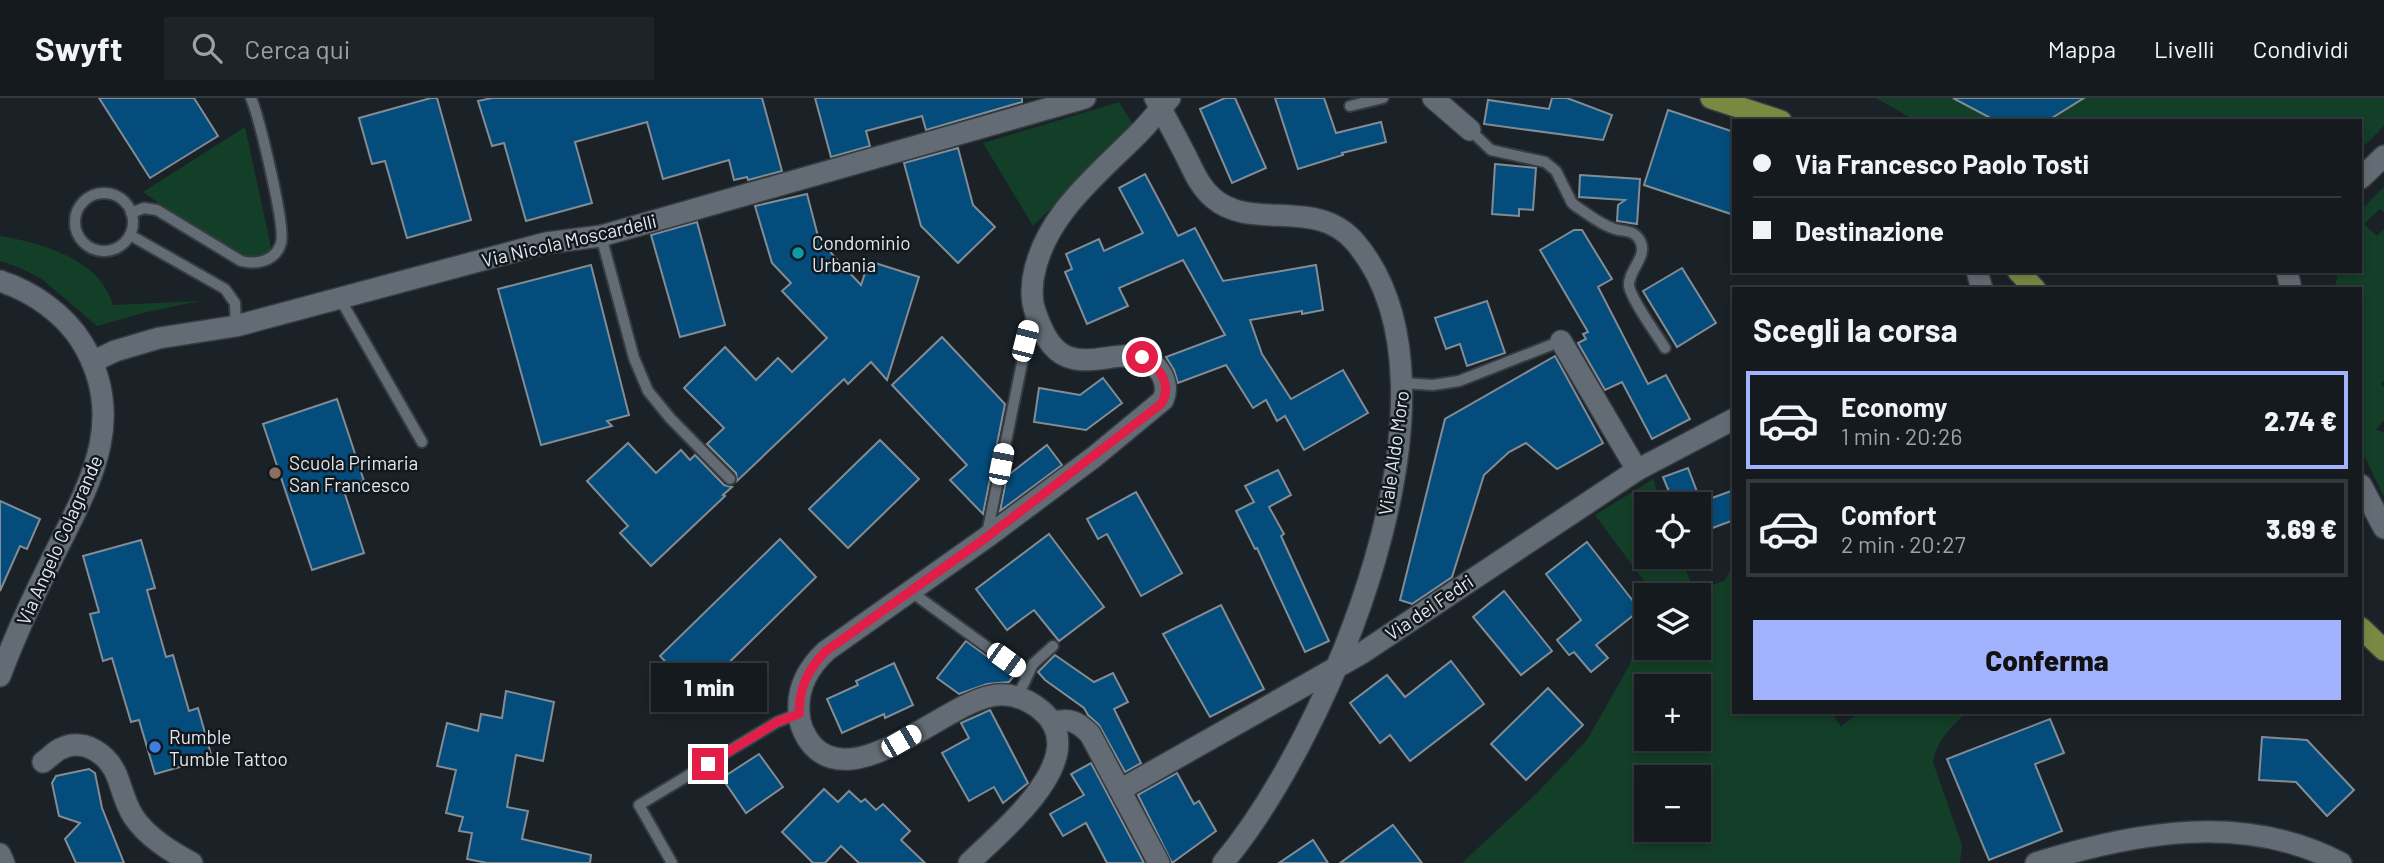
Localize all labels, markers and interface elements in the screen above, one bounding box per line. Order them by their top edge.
search box [164,17,654,80]
text: Swyft [35,28,122,68]
icon: search [188,29,226,67]
text: Cerca qui [244,33,350,64]
text: Mappa [2048,34,2116,63]
text: Livelli [2154,34,2215,63]
text: Condividi [2253,34,2349,63]
text: Via Francesco Paolo Tosti [1795,148,2089,179]
street label: Via Nicola Moscardelli [479,209,659,271]
text: Destinazione [1795,215,1944,246]
place label: Condominio Urbania [812,231,911,276]
marker: Condominio Urbania [790,245,806,261]
text: Scegli la corsa [1753,310,1958,348]
car [1010,318,1041,364]
route start [1126,341,1158,373]
street label: Viale Aldo Moro [1373,389,1413,517]
icon: car [1757,389,1820,452]
text: Economy [1841,391,1947,422]
text: 2.74 € [2264,405,2337,436]
text: 1 min · 20:26 [1841,422,1962,450]
car [987,441,1016,487]
place label: Scuola Primaria San Francesco [289,451,418,496]
street label: Via Angelo Colagrande [11,452,107,628]
marker: Scuola Primaria San Francesco [267,465,283,481]
map controls [1634,492,1711,842]
button: locate [1634,492,1711,569]
icon: car [1757,497,1820,560]
text: Comfort [1841,499,1937,530]
text: 3.69 € [2266,513,2337,544]
text: 2 min · 20:27 [1841,530,1966,558]
street label: Via dei Fedri [1381,569,1477,645]
button: layers [1634,583,1711,660]
button: Conferma [1753,620,2341,700]
car [983,639,1030,681]
callout: 1 min [650,662,766,712]
text: 1 min [684,673,734,701]
button: + [1634,674,1711,751]
car [878,721,925,761]
place label: Rumble Tumble Tattoo [169,725,288,770]
marker: Rumble Tumble Tattoo [147,739,163,755]
route end [692,748,724,780]
button: − [1634,765,1711,842]

